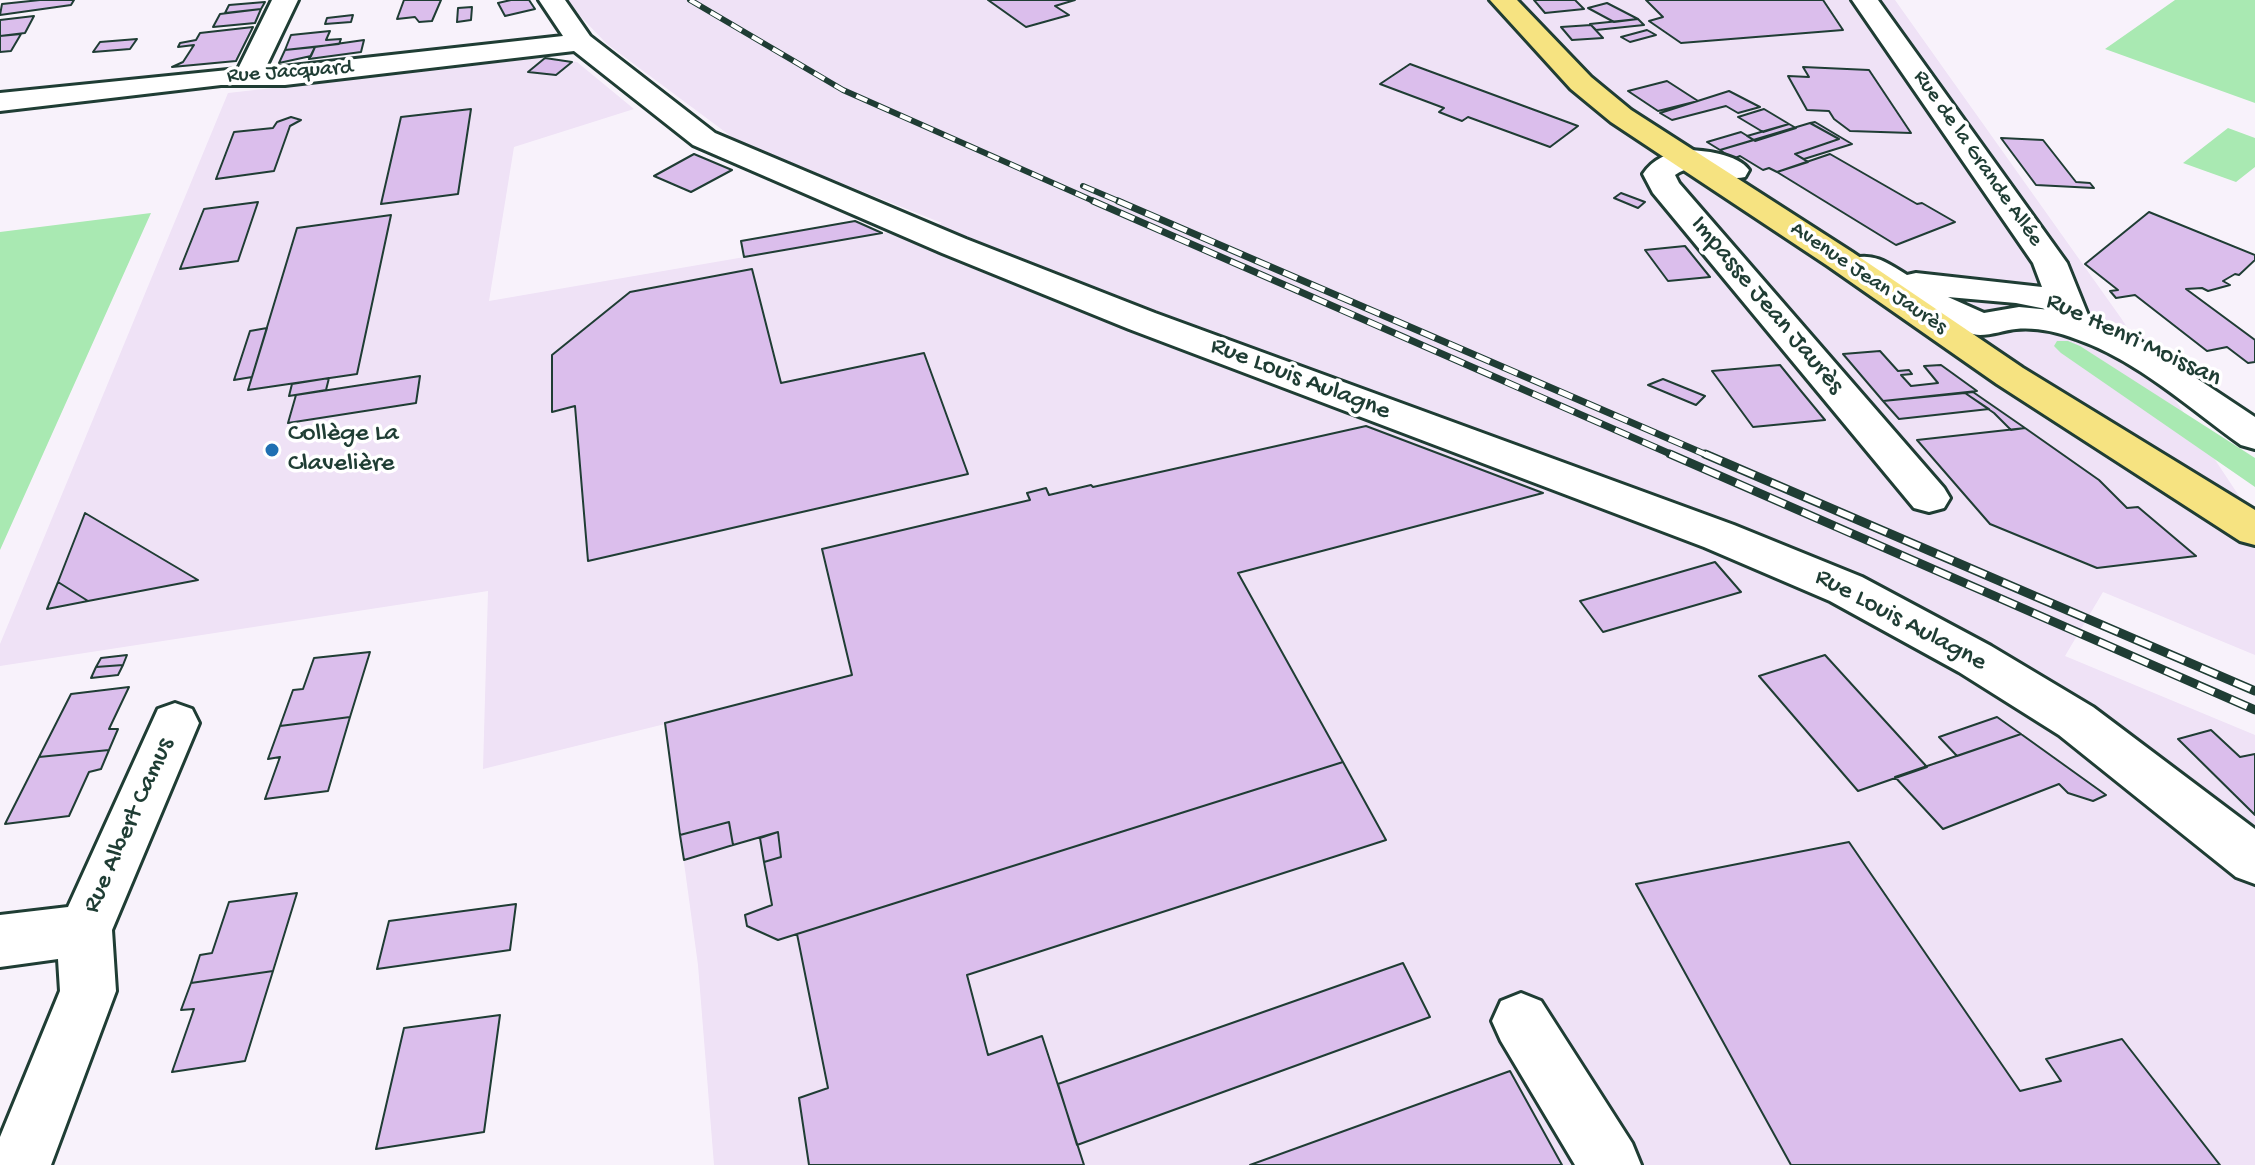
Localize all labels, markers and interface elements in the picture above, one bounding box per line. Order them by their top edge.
street label: Rue Jacquard [226,55,354,91]
street label: Rue de la Grande Allée [1906,66,2048,252]
street label: Impasse Jean Jaurès [1682,210,1850,402]
street label: Avenue Jean Jaurès [1784,217,1952,341]
street label: Rue Henri Moissan [2040,287,2226,395]
street label: Rue Louis Aulagne [1206,331,1394,429]
place label: Collège La Clavelière [288,419,399,480]
marker: Collège La Clavelière [263,441,281,459]
street label: Rue Louis Aulagne [1809,563,1991,679]
street label: Rue Albert Camus [77,734,183,918]

